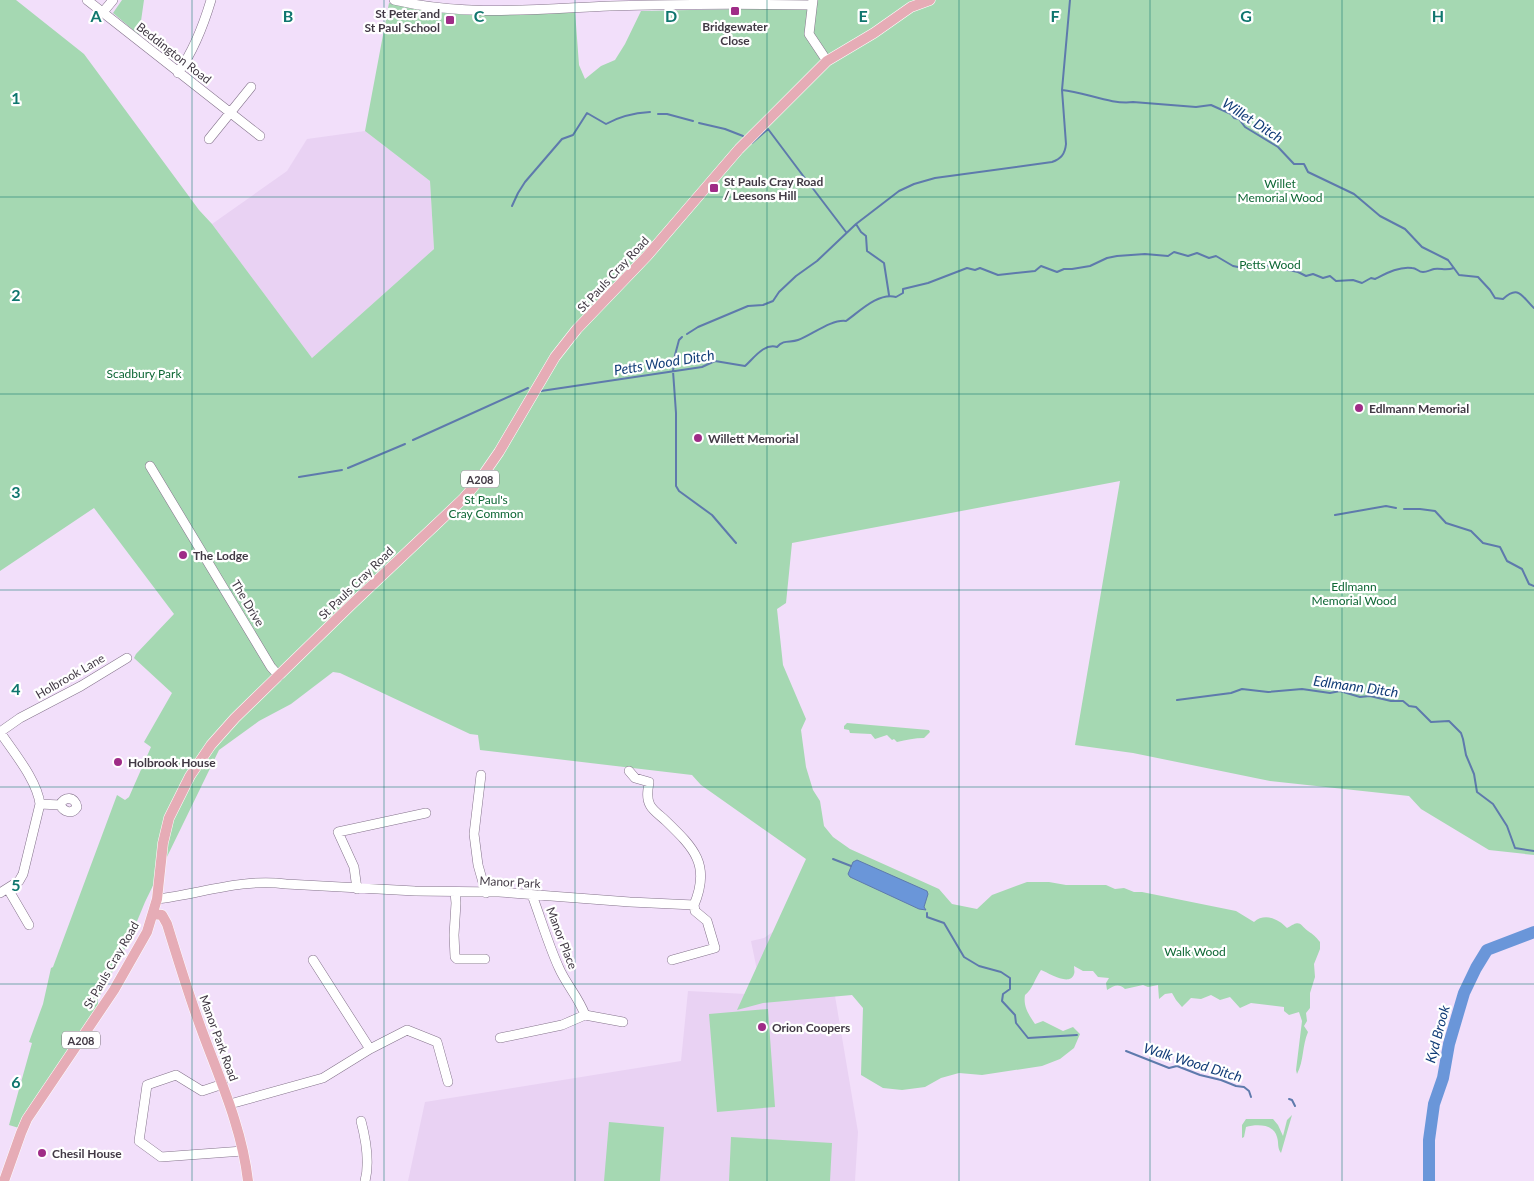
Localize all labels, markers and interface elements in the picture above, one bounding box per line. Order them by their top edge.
marker: Bridgewater Close [729,5,741,17]
text: A [89,6,102,25]
text: B [283,6,293,25]
place label: St Peter and St Paul School [364,6,440,35]
text: C [474,6,485,25]
text: D [665,6,677,25]
text: E [858,6,868,25]
text: F [1050,6,1060,25]
text: G [1240,6,1252,25]
text: H [1432,6,1444,25]
marker: St Peter and St Paul School [444,14,456,26]
street label: Beddington Road [134,19,214,87]
place label: Bridgewater Close [702,19,768,48]
text: 1 [11,88,21,107]
water label: Willet Ditch [1219,94,1287,146]
place label: St Pauls Cray Road / Leesons Hill [724,174,823,203]
park label: Willet Memorial Wood [1238,176,1323,205]
marker: St Pauls Cray Road / Leesons Hill [708,182,720,194]
street label: St Pauls Cray Road [574,233,652,315]
park label: Petts Wood [1239,257,1301,272]
text: 2 [11,285,21,304]
water label: Petts Wood Ditch [613,346,715,378]
park label: Scadbury Park [106,366,182,381]
place label: Edlmann Memorial [1369,401,1469,416]
marker: Edlmann Memorial [1353,402,1365,414]
place label: Willett Memorial [708,431,798,446]
marker: Willett Memorial [692,432,704,444]
road number: A208 [461,470,499,488]
text: 3 [11,482,21,501]
park label: St Paul's Cray Common [449,492,523,521]
street label: St Pauls Cray Road [316,544,396,622]
place label: The Lodge [193,548,249,563]
marker: The Lodge [177,549,189,561]
street label: The Drive [228,577,268,629]
park label: Edlmann Memorial Wood [1312,579,1397,608]
street label: Holbrook Lane [33,650,107,702]
water label: Edlmann Ditch [1312,672,1400,700]
text: 4 [11,679,21,698]
place label: Holbrook House [128,755,216,770]
marker: Holbrook House [112,756,124,768]
street label: Manor Park [479,873,542,891]
text: 5 [11,875,21,894]
street label: Manor Place [543,905,581,971]
street label: St Pauls Cray Road [80,919,142,1011]
park label: Walk Wood [1164,944,1226,959]
street label: Manor Park Road [196,993,242,1083]
water label: Kyd Brook [1421,1003,1453,1065]
place label: Orion Coopers [772,1020,850,1035]
marker: Orion Coopers [756,1021,768,1033]
road number: A208 [62,1032,100,1048]
water label: Walk Wood Ditch [1142,1039,1244,1085]
text: 6 [11,1072,21,1091]
place label: Chesil House [52,1146,122,1161]
marker: Chesil House [36,1147,48,1159]

